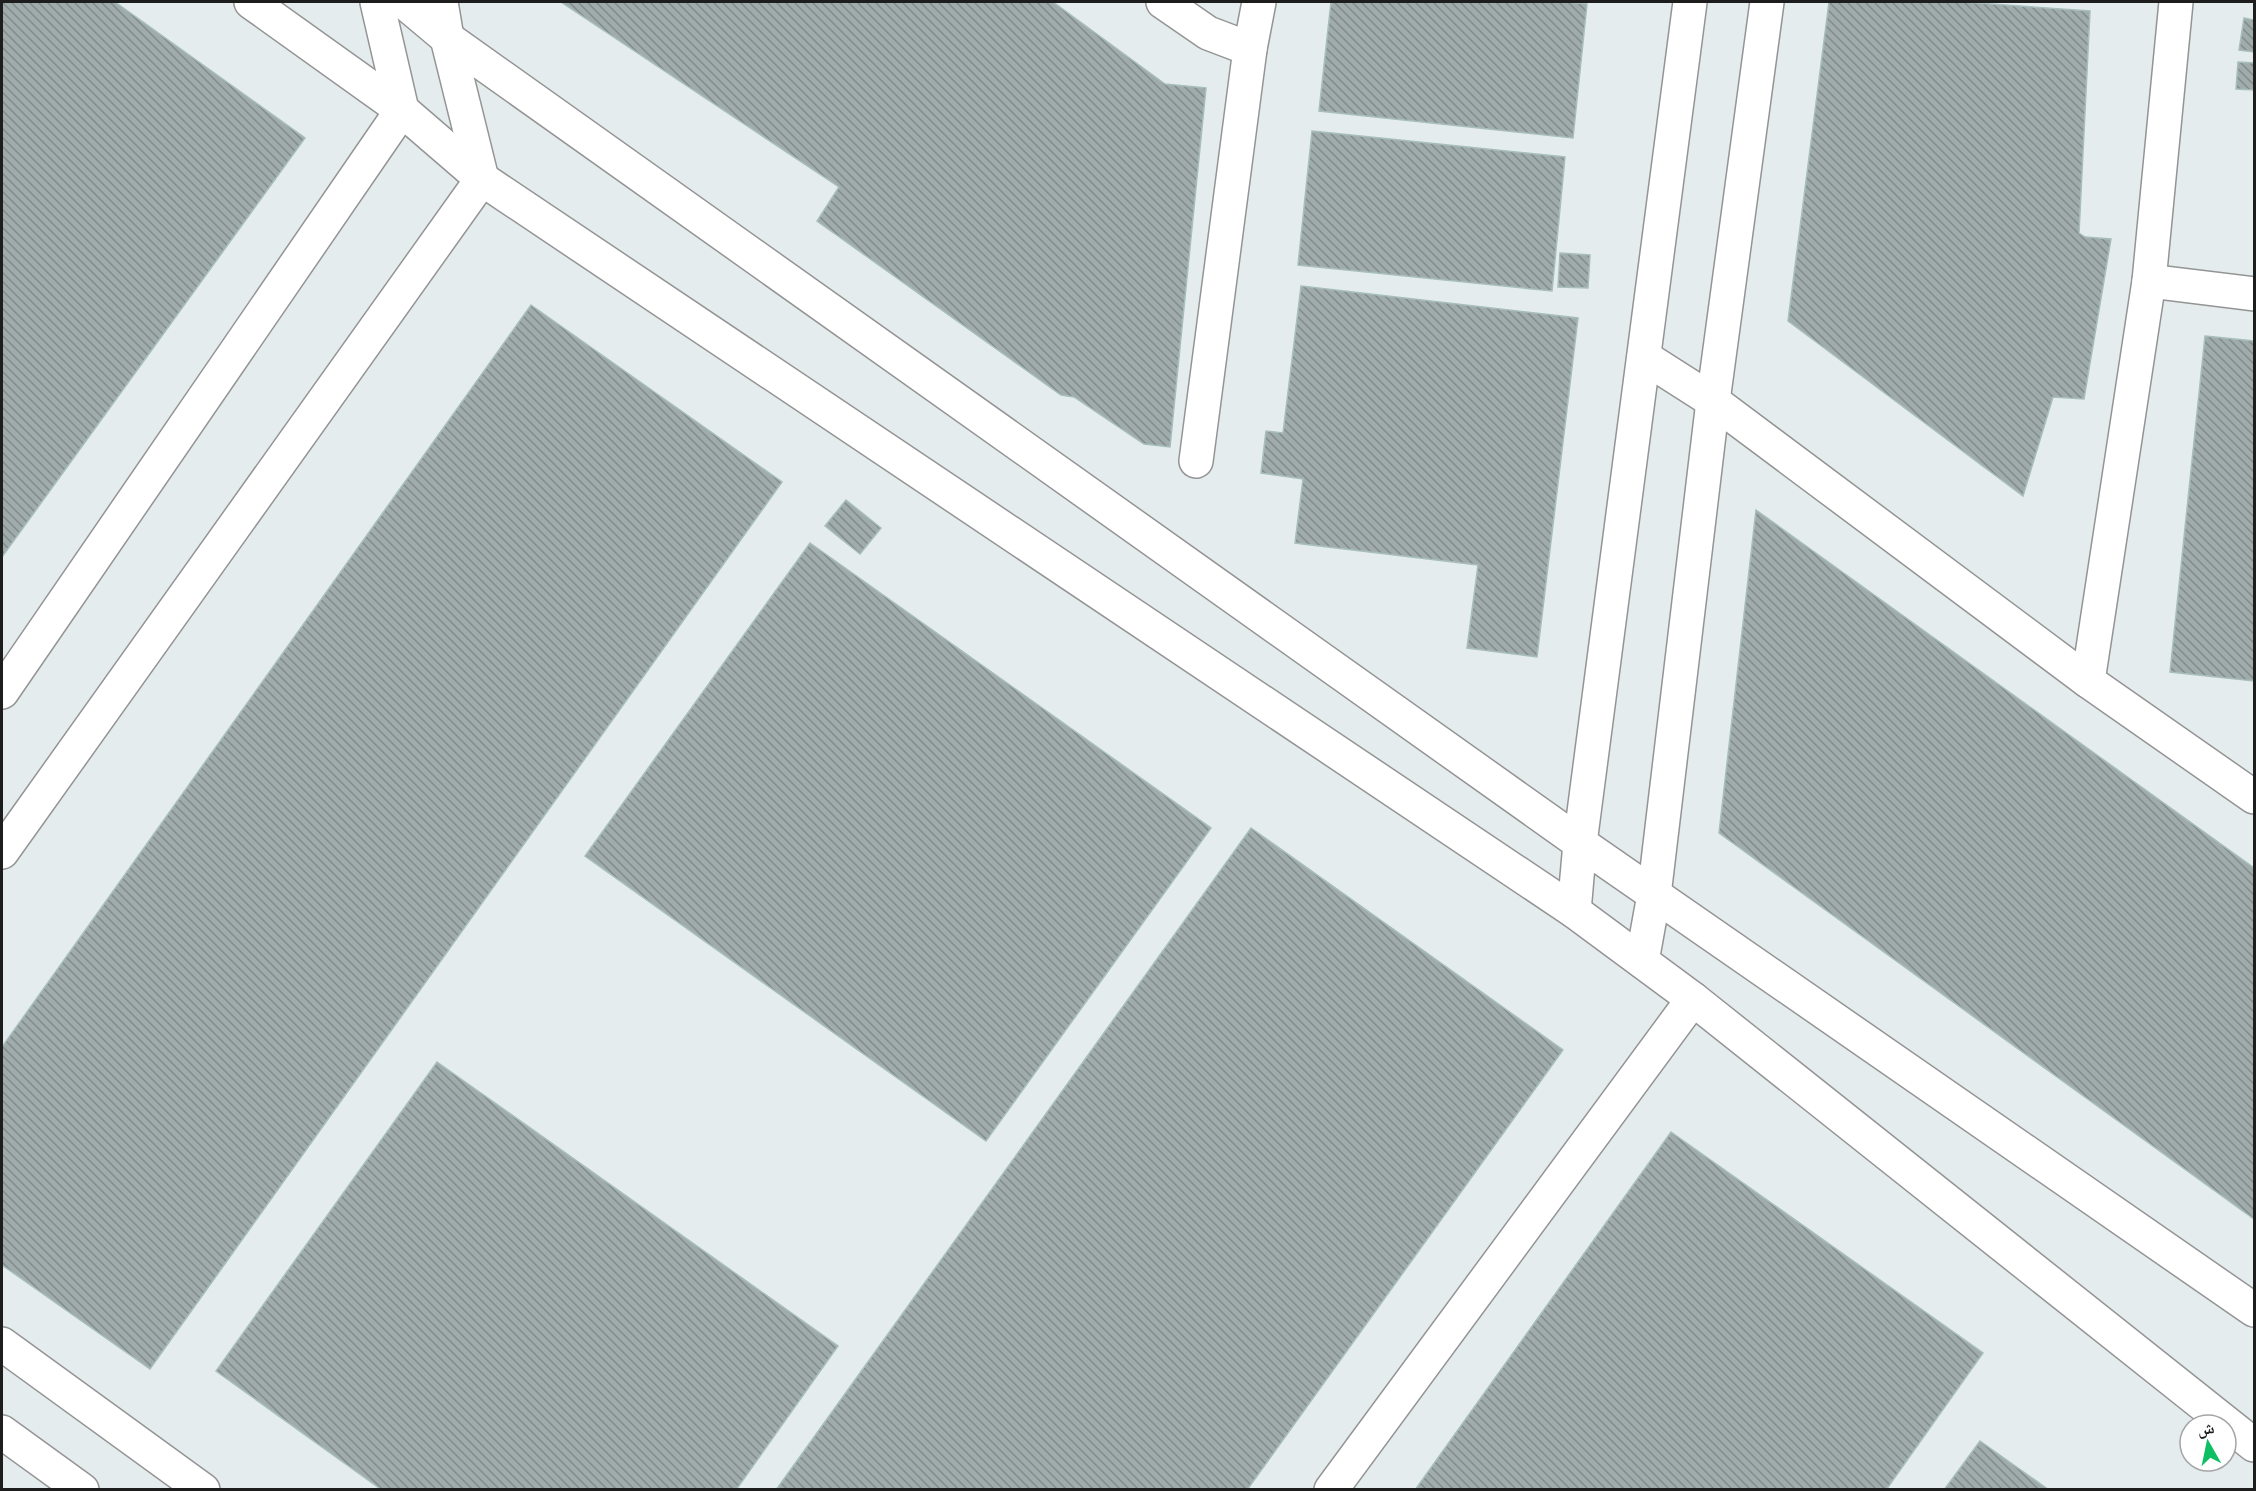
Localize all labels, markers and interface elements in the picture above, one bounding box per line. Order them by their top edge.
north arrow [2178,1413,2238,1473]
text: ش [2196,1417,2216,1439]

